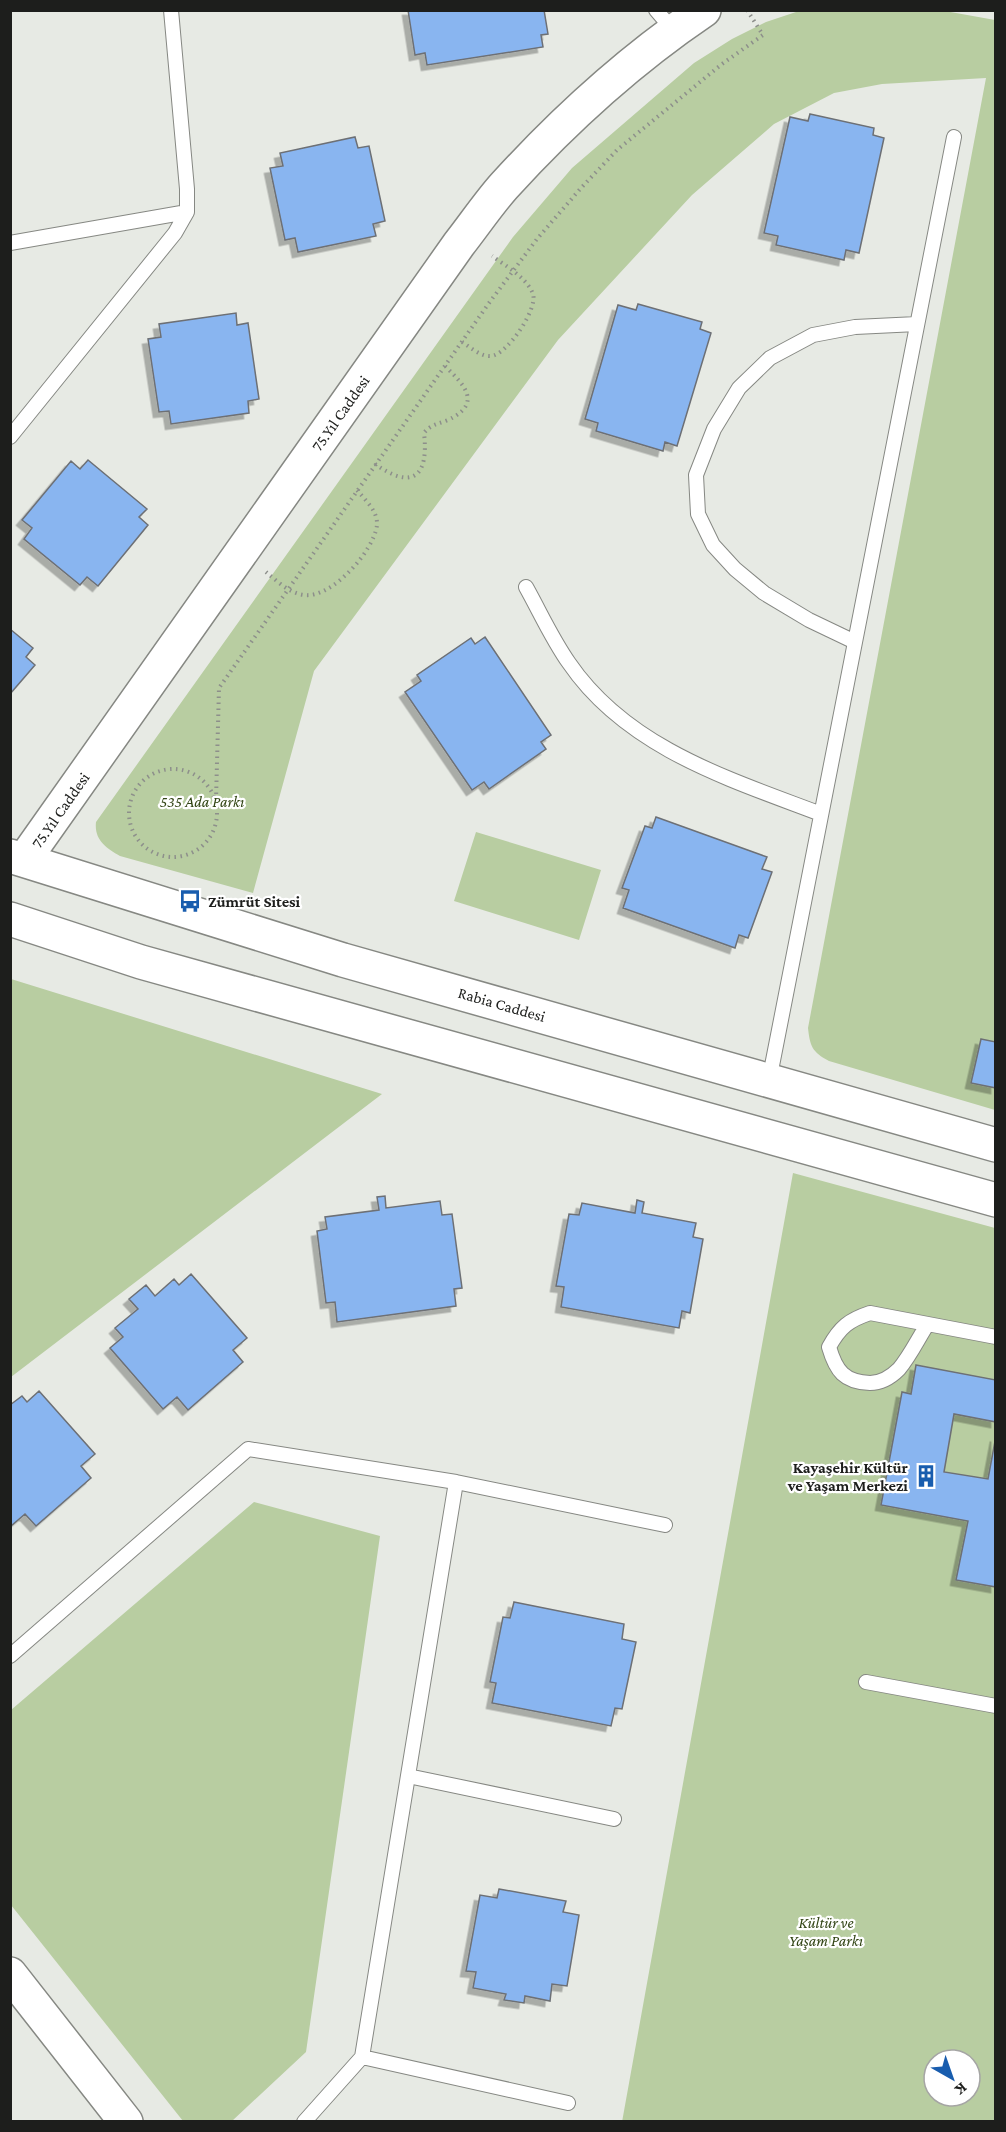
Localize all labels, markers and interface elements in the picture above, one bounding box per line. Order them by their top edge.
street label: 75.Yıl Caddesi [308,372,373,454]
street label: 75.Yıl Caddesi [28,769,93,851]
park label: 535 Ada Parkı [160,793,244,810]
bus stop icon: Zümrüt Sitesi [177,888,203,914]
place label: Zümrüt Sitesi [208,893,301,910]
street label: Rabia Caddesi [456,984,547,1025]
place label: Kayaşehir Kültür ve Yaşam Merkezi [787,1459,909,1494]
building icon: Kayaşehir Kültür ve Yaşam Merkezi [913,1463,939,1489]
park label: Kültür ve Yaşam Parkı [789,1914,863,1950]
north arrow [922,2048,982,2108]
text: K [951,2079,971,2099]

